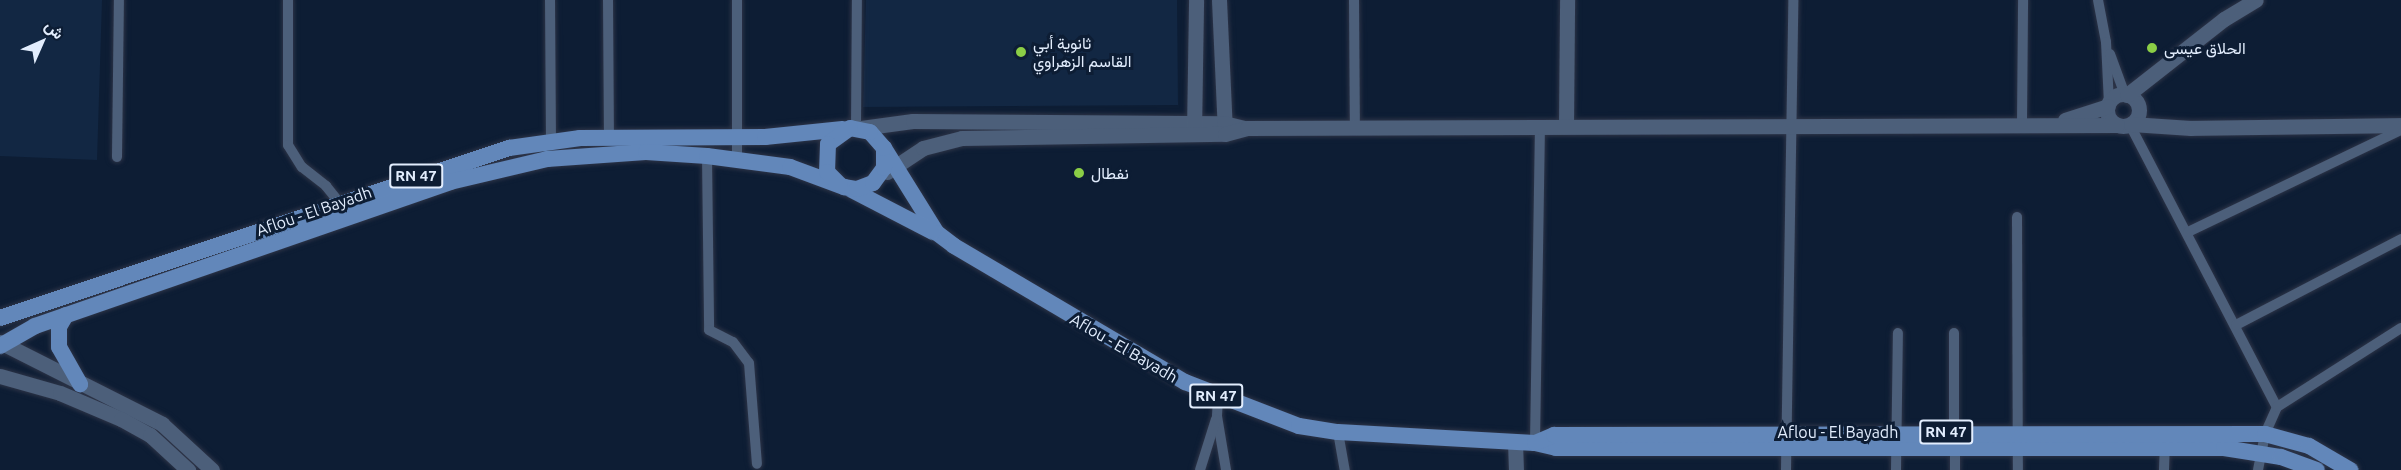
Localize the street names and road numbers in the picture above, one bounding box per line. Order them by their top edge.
road number: RN 47 [389,164,443,188]
street label: Aflou - El Bayadh [254,182,374,240]
street label: Aflou - El Bayadh [1067,309,1181,387]
road number: RN 47 [1189,384,1243,408]
road number: RN 47 [1919,420,1973,444]
street label: Aflou - El Bayadh [1778,422,1898,442]

